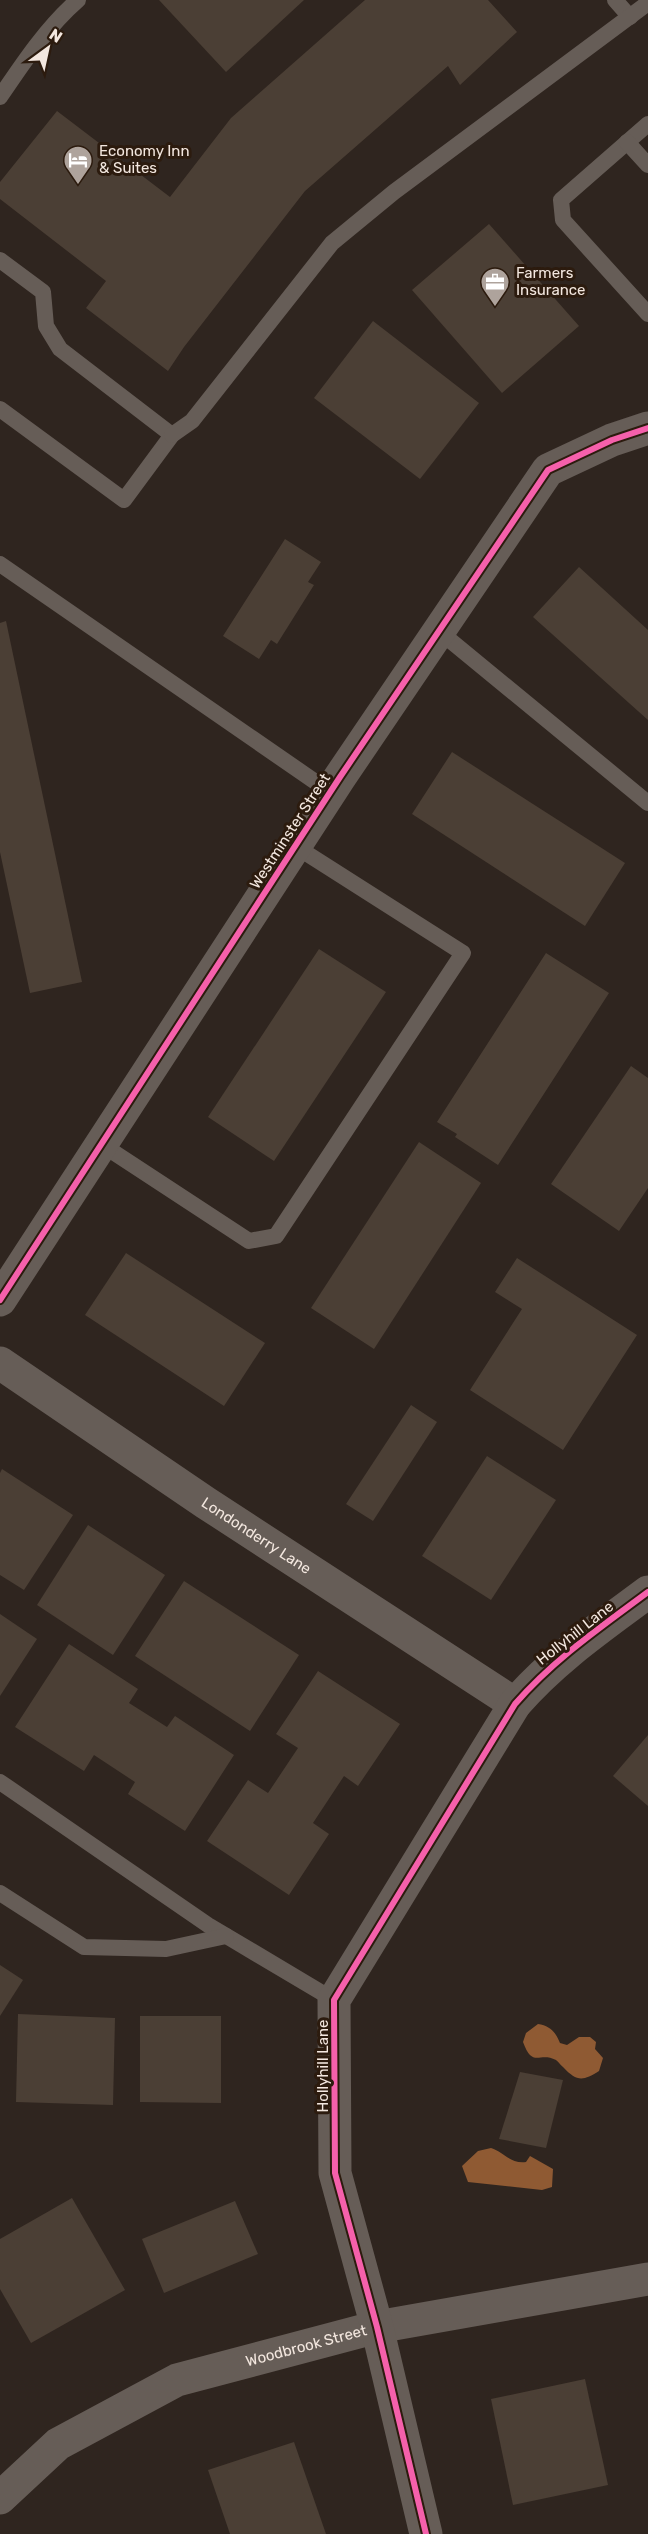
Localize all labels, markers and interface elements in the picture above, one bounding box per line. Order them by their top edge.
north arrow [18,18,78,78]
text: N [46,25,66,47]
place label: Economy Inn & Suites [99,142,190,177]
hotel icon: Economy Inn & Suites [62,144,94,186]
place label: Farmers Insurance [516,264,586,299]
office icon: Farmers Insurance [479,266,511,308]
street label: Westminster Street [246,770,334,892]
street label: Londonderry Lane [198,1493,314,1578]
street label: Hollyhill Lane [533,1597,617,1669]
street label: Hollyhill Lane [314,2020,332,2112]
street label: Woodbrook Street [244,2321,369,2370]

